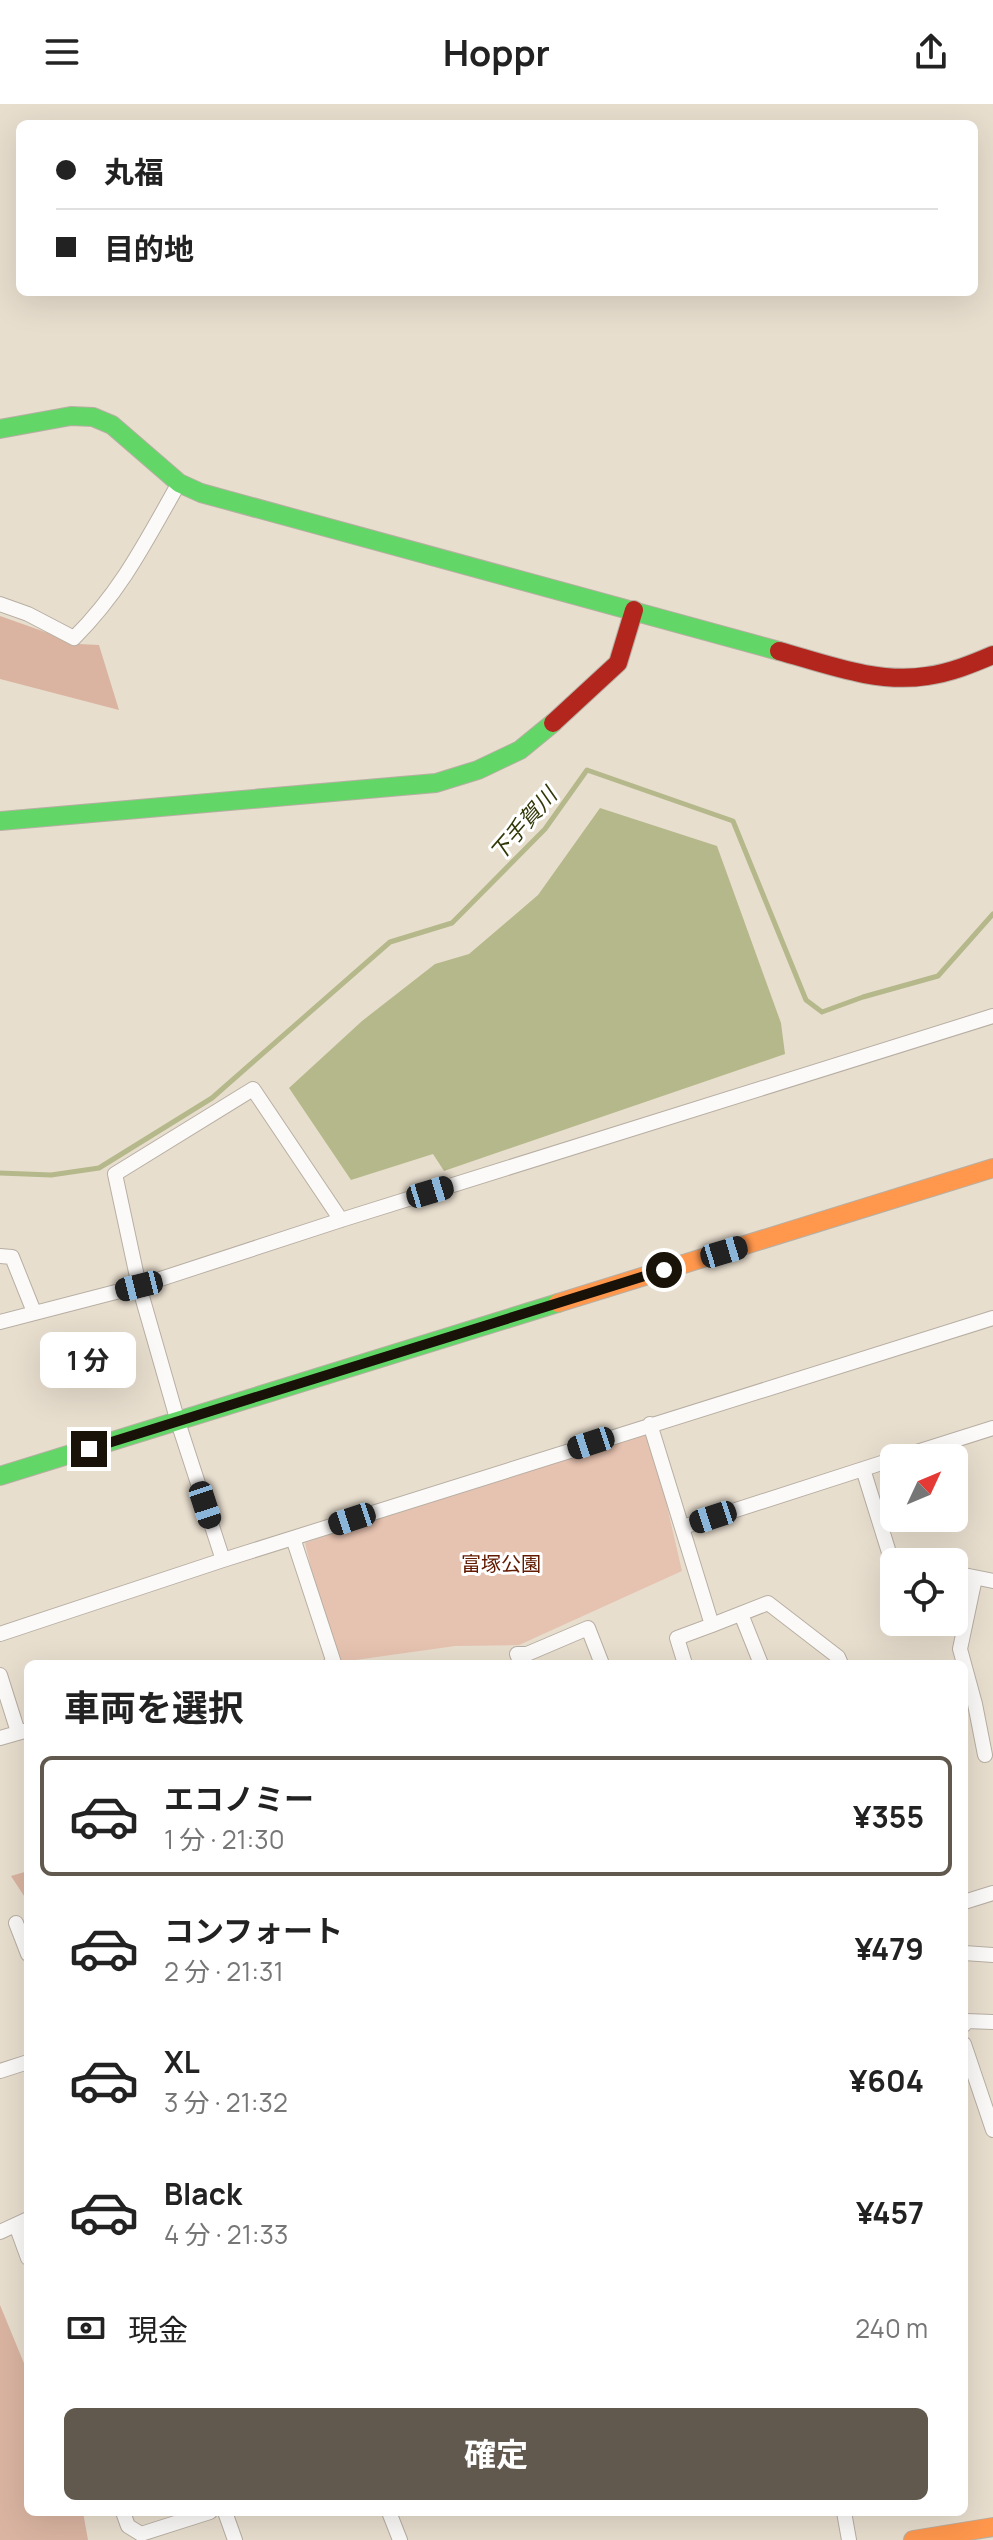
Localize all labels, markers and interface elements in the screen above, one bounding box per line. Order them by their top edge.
text: Hoppr [443,28,550,77]
icon: menu [40,30,84,74]
icon: share [909,30,953,74]
text: 丸福 [104,151,164,192]
text: 目的地 [104,228,194,269]
water label: 下手賀川 [483,779,564,867]
car [404,1174,456,1210]
car [698,1234,750,1270]
route start [646,1252,682,1288]
car [113,1269,165,1303]
callout: 1 分 [41,1333,137,1389]
text: 1 分 [67,1342,109,1378]
car [564,1424,618,1462]
route end [71,1431,107,1467]
north arrow [880,1444,968,1532]
map controls [880,1444,968,1636]
car [186,1478,224,1532]
car [686,1498,740,1536]
car [325,1500,379,1538]
button: locate [880,1548,968,1636]
park label: 富塚公園 [461,1550,541,1577]
text: 車両を選択 [64,1683,244,1732]
text: エコノミー [164,1778,314,1819]
icon: car [68,1780,140,1852]
text: ¥355 [853,1796,924,1837]
text: 1 分 · 21:30 [164,1821,285,1857]
text: コンフォート [164,1910,343,1951]
icon: car [68,1912,140,1984]
text: ¥479 [855,1928,924,1969]
text: 2 分 · 21:31 [164,1953,284,1989]
text: XL [164,2041,200,2082]
icon: car [68,2044,140,2116]
text: ¥604 [849,2060,924,2101]
text: 3 分 · 21:32 [164,2084,288,2120]
text: Black [164,2173,242,2214]
icon: car [68,2176,140,2248]
text: ¥457 [856,2192,924,2233]
text: 4 分 · 21:33 [164,2216,288,2252]
icon: cash [64,2306,108,2350]
text: 現金 [128,2309,188,2350]
text: 240 m [855,2310,928,2346]
button: 確定 [64,2408,928,2500]

